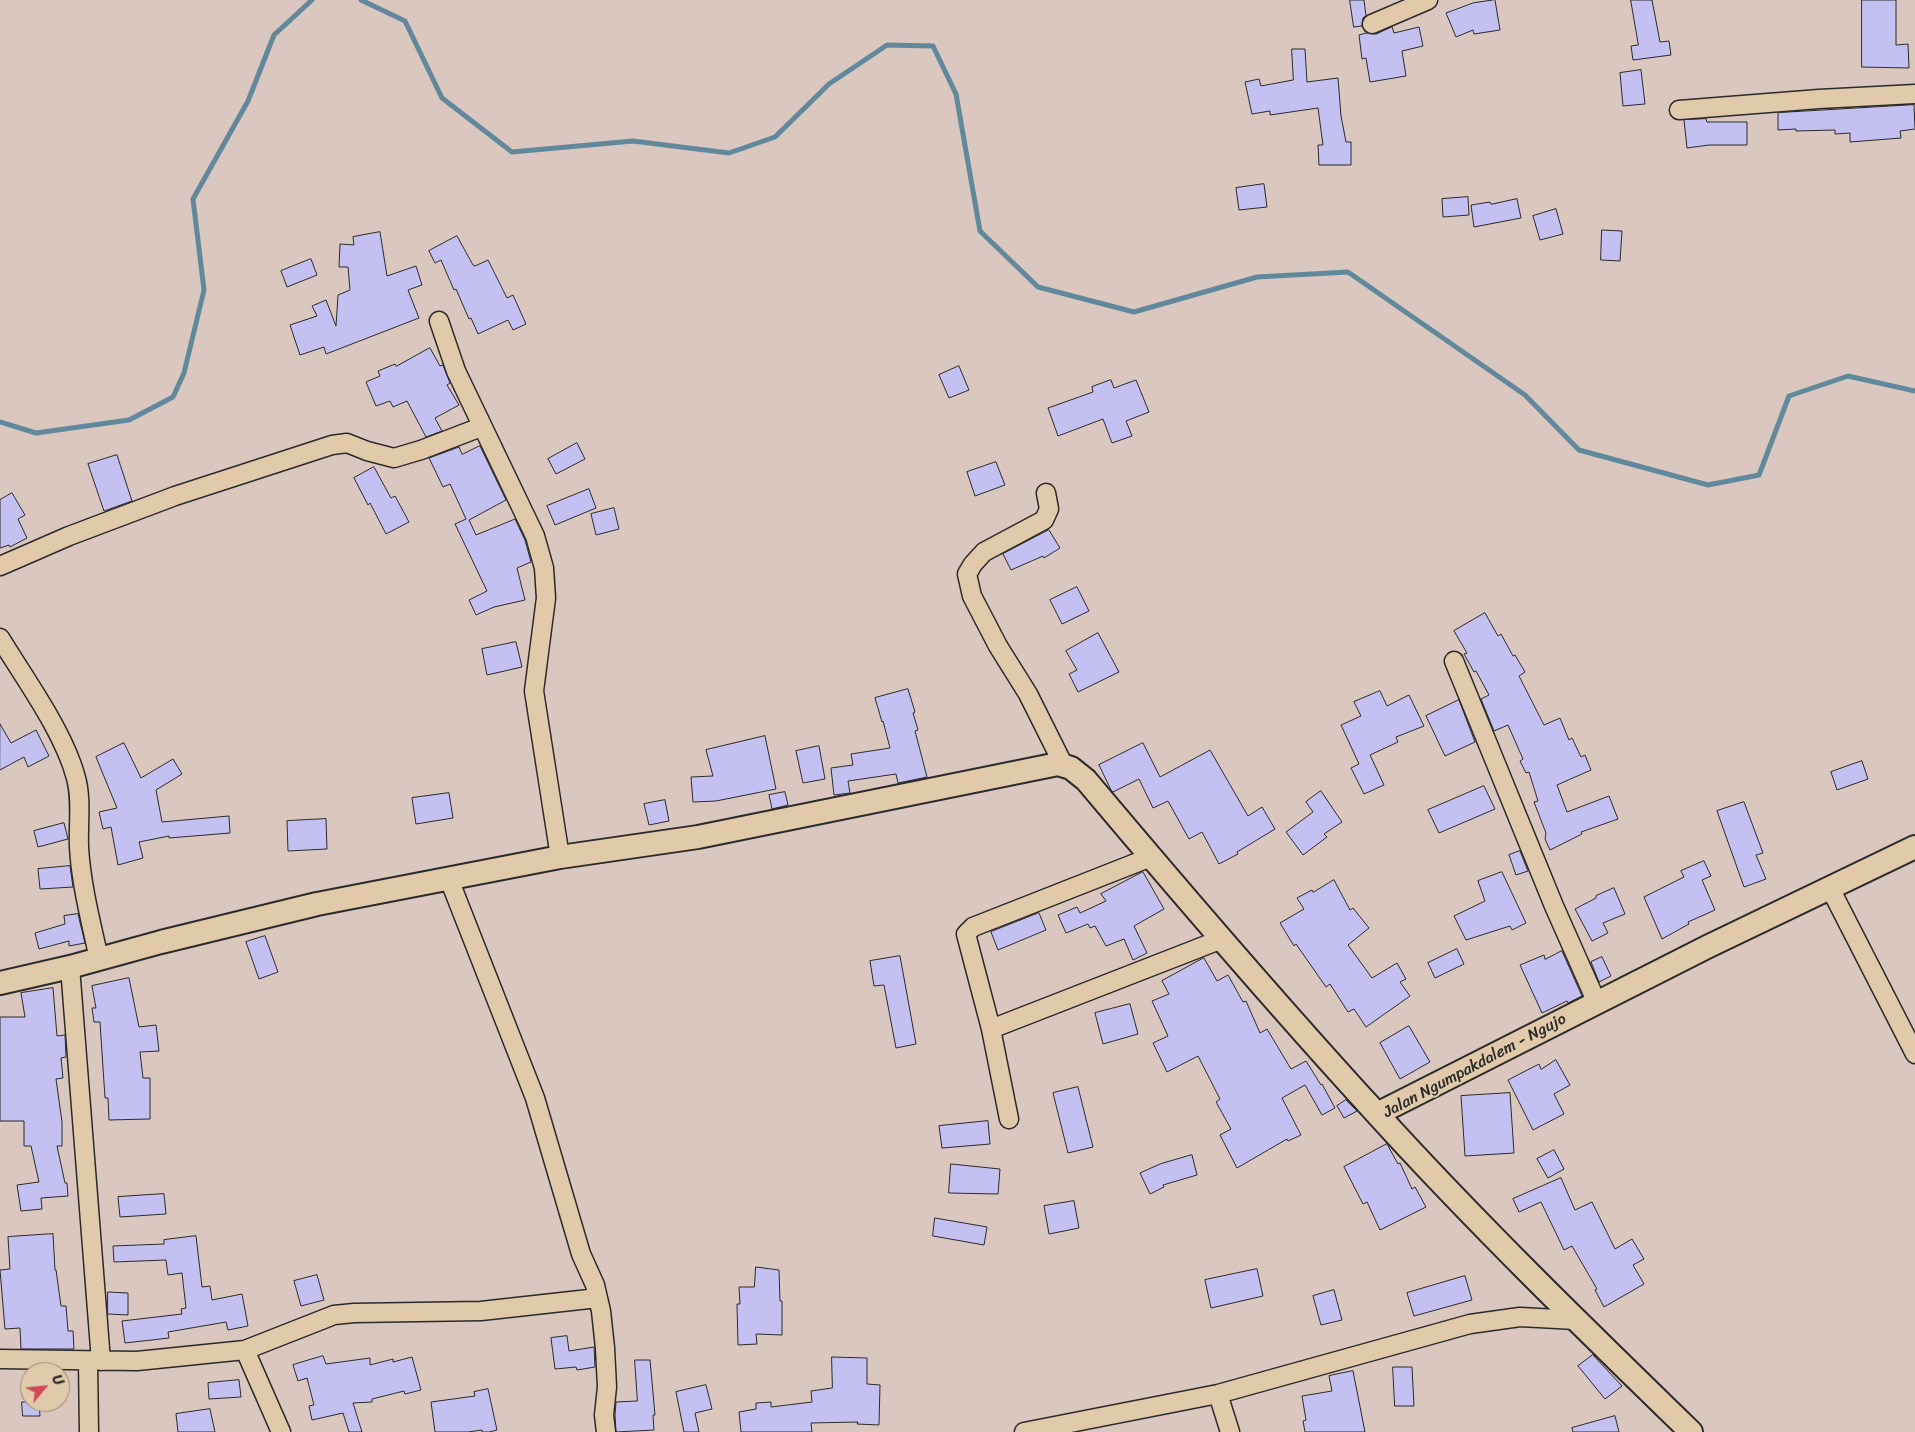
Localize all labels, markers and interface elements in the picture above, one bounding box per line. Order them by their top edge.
street label: Jalan Ngumpakdalem - Ngujo [1380,1010,1570,1122]
north arrow [20,1362,70,1412]
text: U [45,1370,71,1390]

